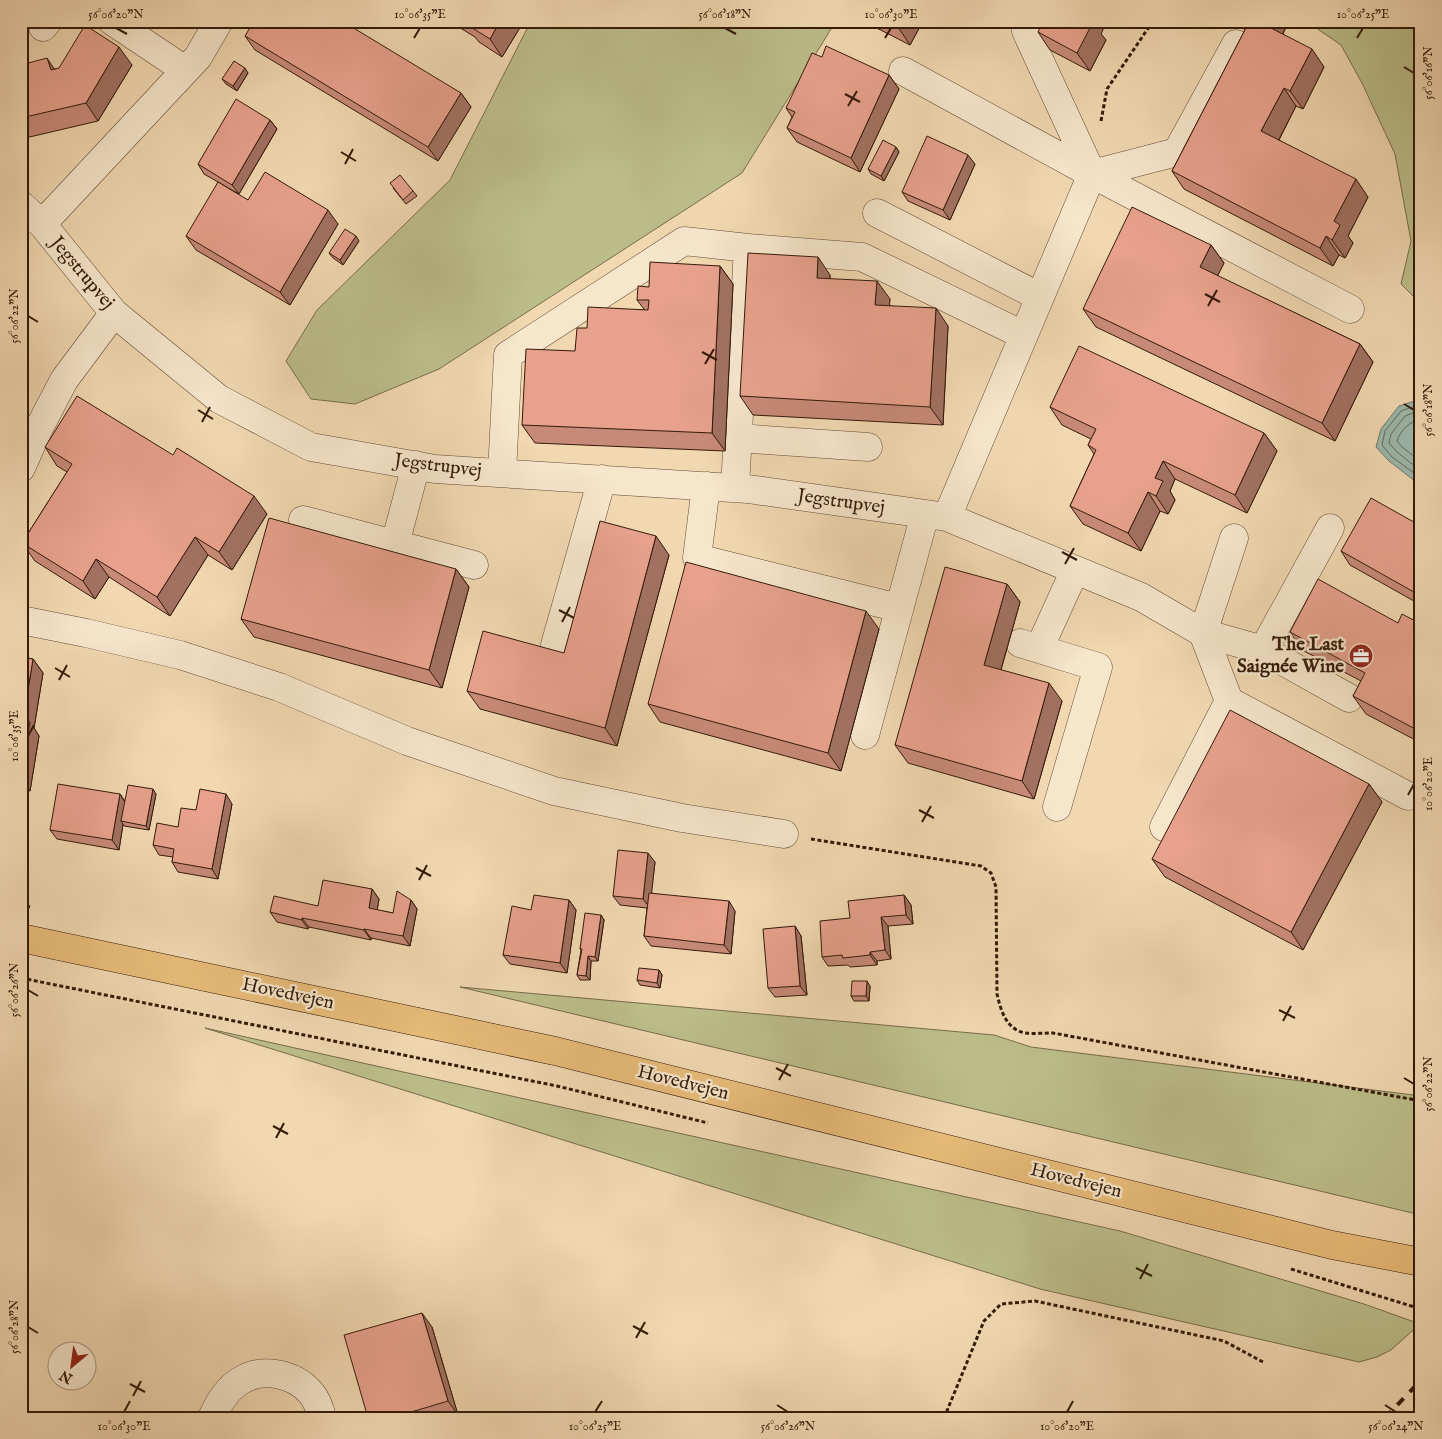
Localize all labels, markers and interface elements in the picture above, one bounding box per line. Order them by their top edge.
text: 56°06'20"N [88,7,144,22]
text: 10°06'35"E [394,7,446,22]
text: 56°06'18"N [699,7,752,22]
text: 10°06'30"E [864,7,918,22]
text: 10°06'25"E [1337,7,1389,22]
text: 56°06'16"N [1421,46,1436,100]
street label: Jegstrupvej [43,230,119,314]
text: 56°06'22"N [7,288,22,344]
text: 56°06'18"N [1421,383,1436,436]
street label: Jegstrupvej [391,448,483,483]
street label: Jegstrupvej [794,484,886,520]
place label: The Last Saignée Wine [1237,633,1344,679]
office icon: The Last Saignée Wine [1348,643,1374,669]
text: 10°06'35"E [7,710,22,762]
text: 10°06'20"E [1421,757,1436,811]
text: 56°06'26"N [7,962,22,1017]
street label: Hovedvejen [240,973,336,1015]
text: 56°06'22"N [1421,1056,1436,1112]
street label: Hovedvejen [635,1060,731,1106]
street label: Hovedvejen [1028,1158,1124,1204]
text: 56°06'28"N [7,1299,22,1354]
north arrow [48,1342,98,1392]
text: N [57,1366,77,1388]
text: 10°06'30"E [97,1419,151,1434]
text: 10°06'25"E [569,1419,621,1434]
text: 56°06'26"N [761,1419,816,1434]
text: 10°06'20"E [1040,1419,1094,1434]
text: 56°06'24"N [1368,1419,1424,1434]

